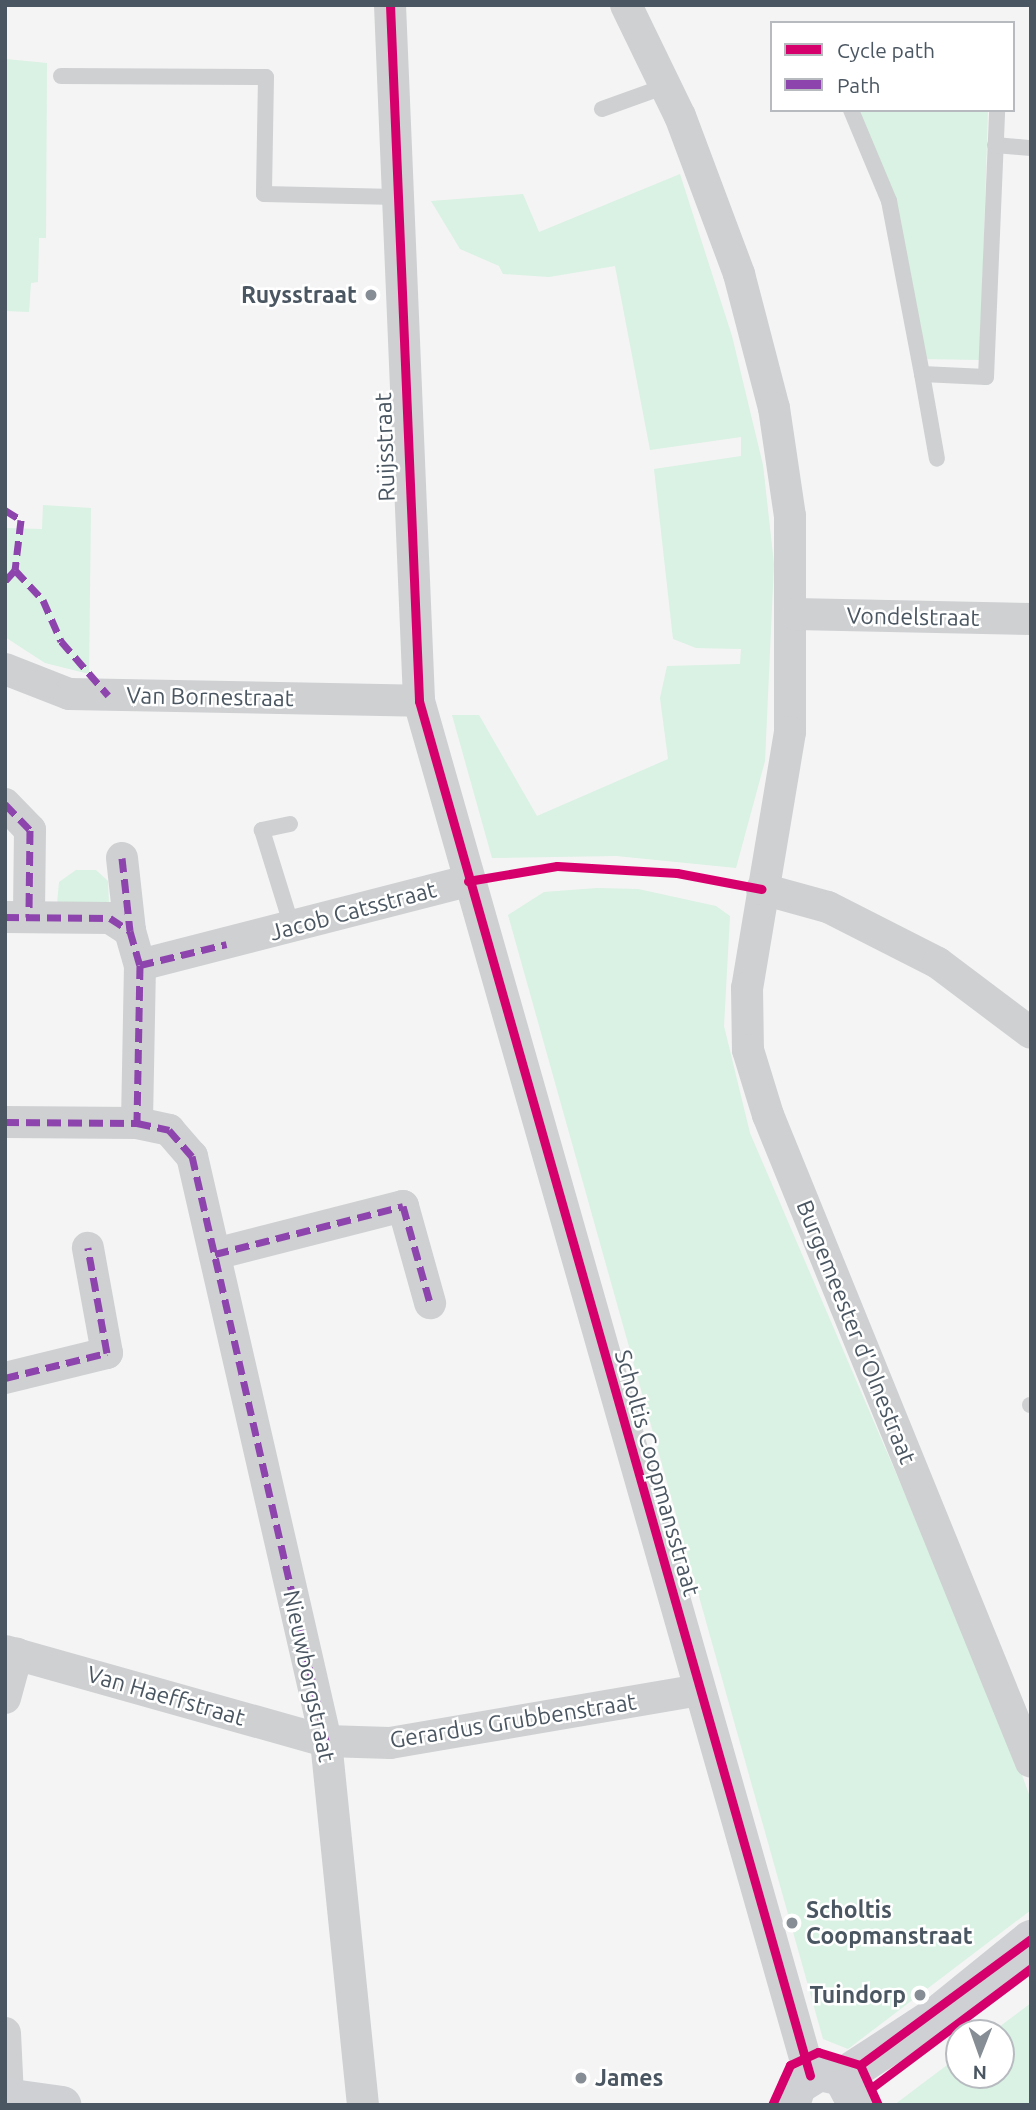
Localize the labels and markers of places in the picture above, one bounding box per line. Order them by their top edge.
place label: Ruysstraat [241,281,357,309]
marker: Ruysstraat [363,287,379,303]
place label: Scholtis Coopmanstraat [806,1896,973,1950]
marker: Scholtis Coopmanstraat [784,1915,800,1931]
place label: Tuindorp [809,1981,906,2009]
marker: Tuindorp [912,1987,928,2003]
place label: James [595,2064,663,2092]
marker: James [573,2070,589,2086]

